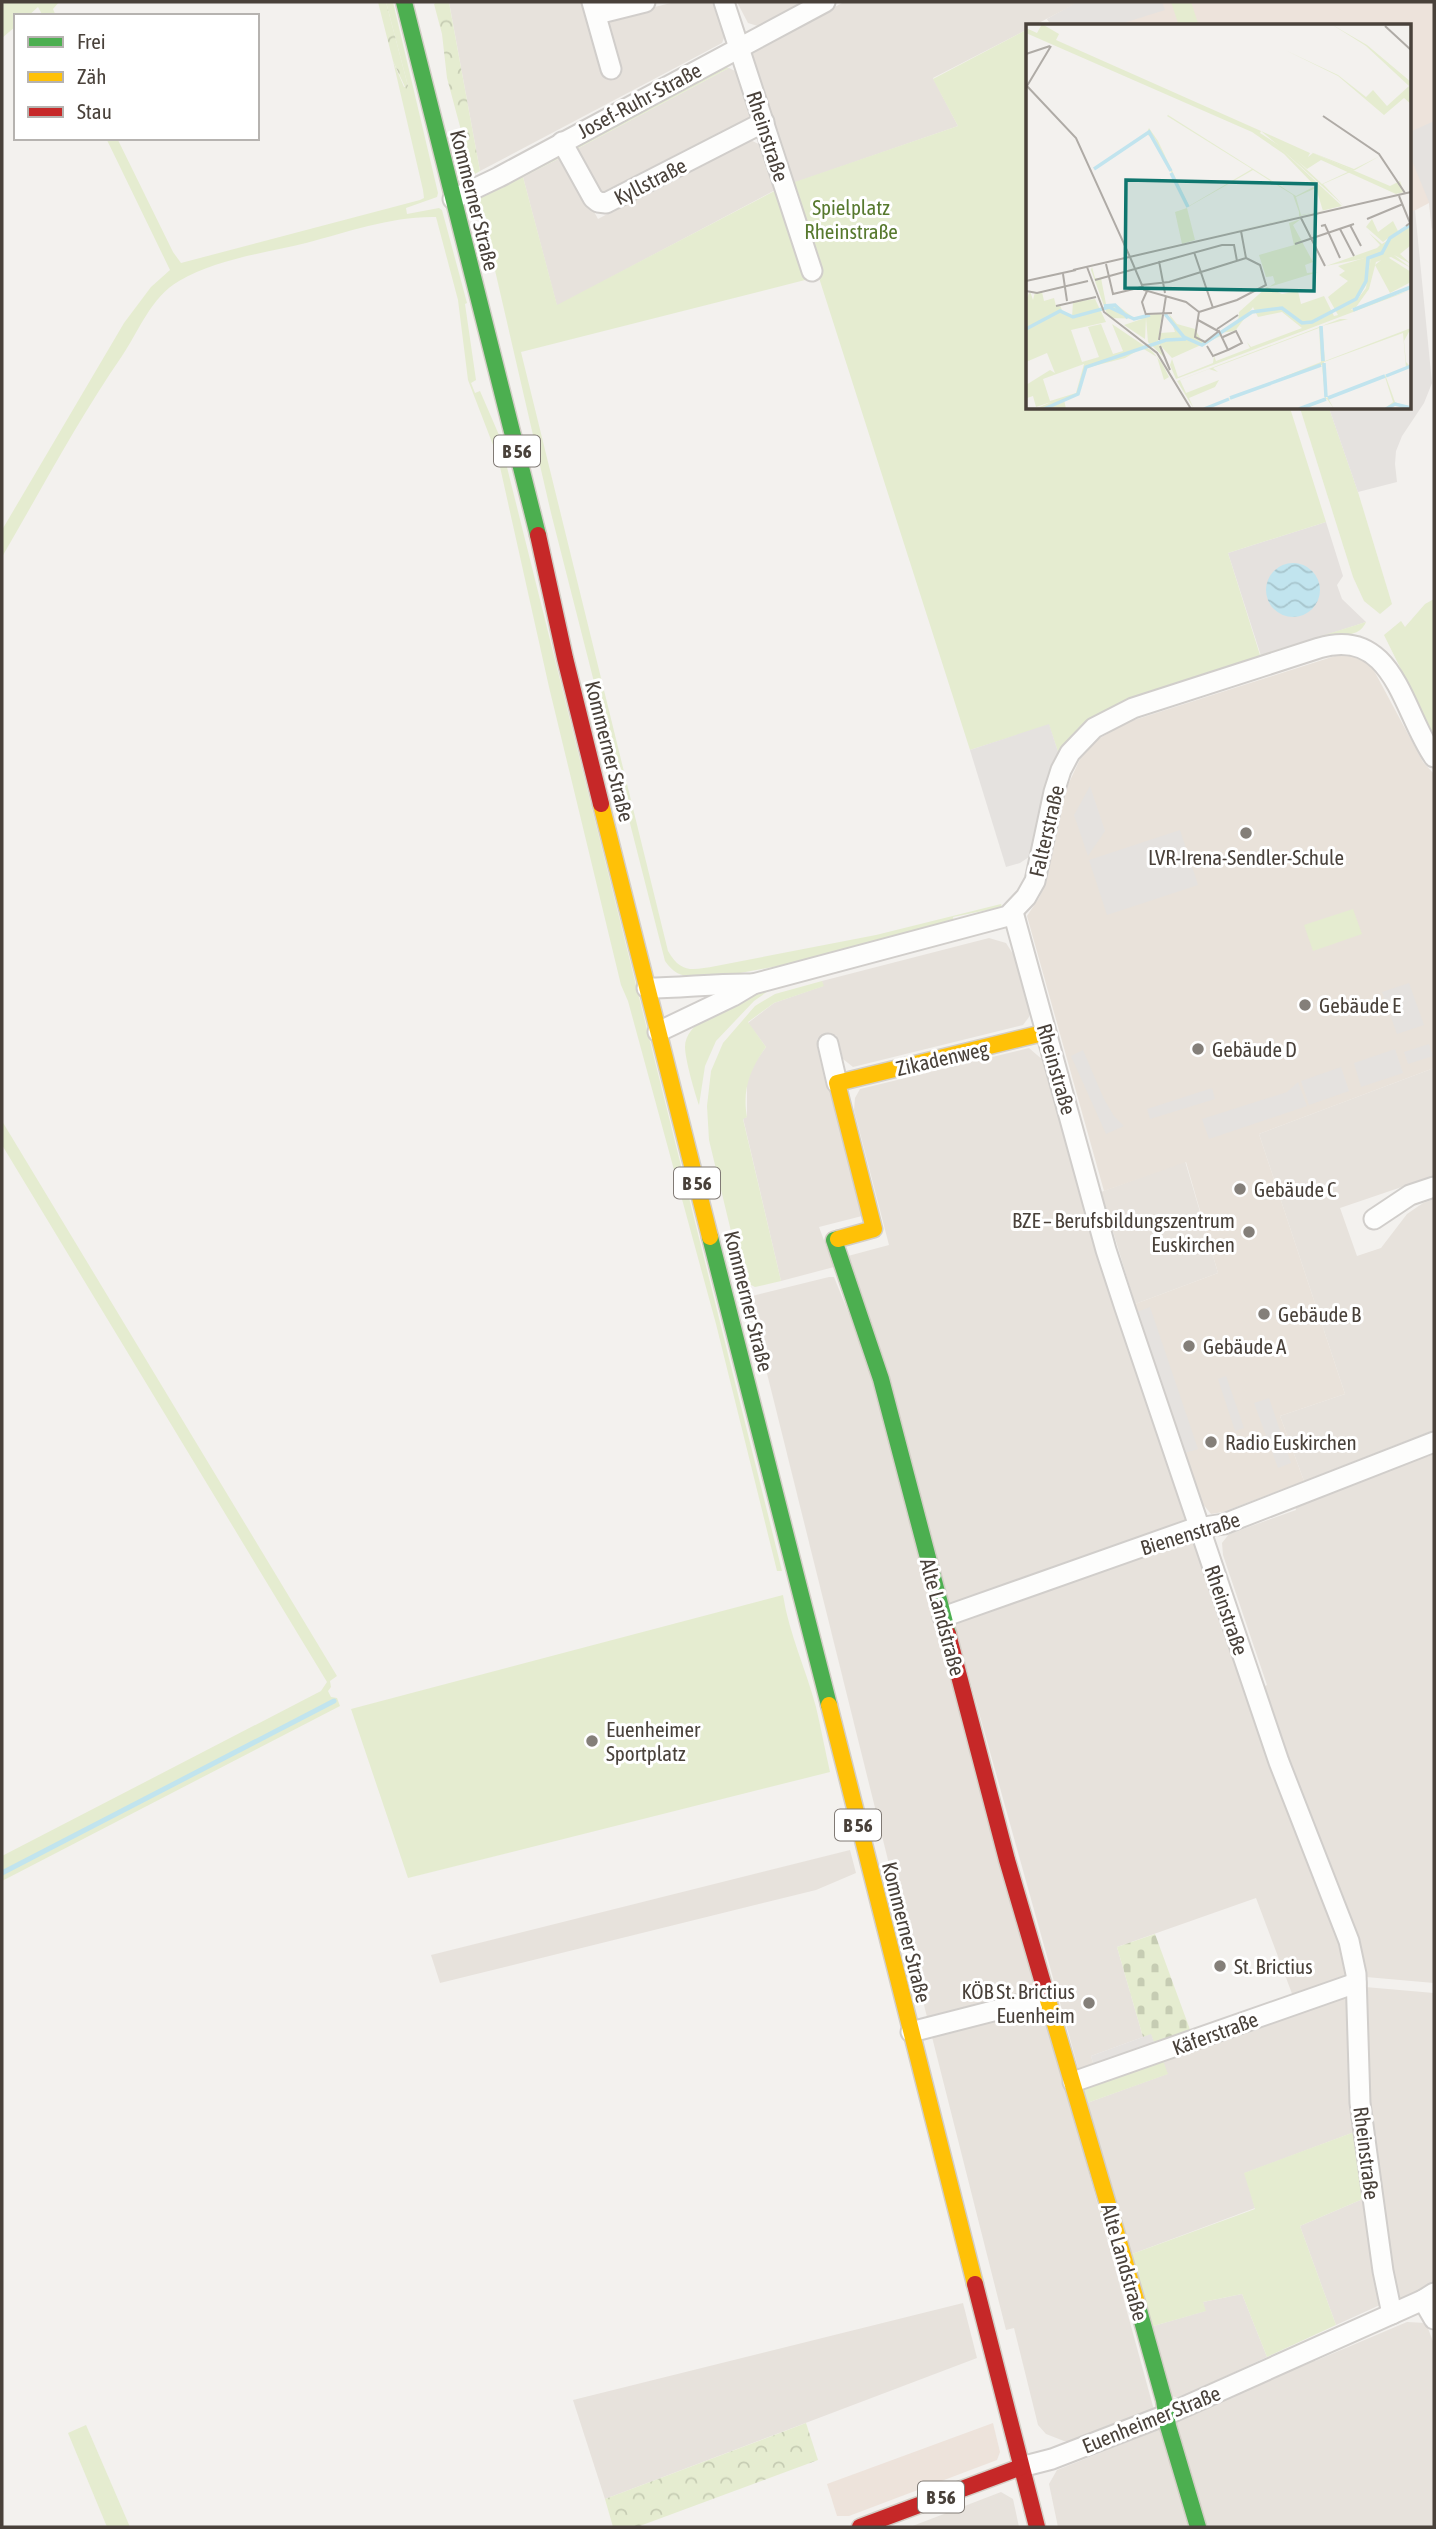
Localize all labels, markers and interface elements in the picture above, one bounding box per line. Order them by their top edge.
legend [14,14,259,140]
inset map [1026,24,1412,410]
text: Frei [77,29,106,53]
street label: Josef-Ruhr-Straße [573,57,705,143]
text: Zäh [77,64,106,88]
street label: Rheinstraße [742,88,794,184]
text: Stau [77,99,112,123]
street label: Kommerner Straße [446,127,504,273]
street label: Kyllstraße [610,153,690,209]
park label: Spielplatz Rheinstraße [804,195,898,243]
road number: B 56 [494,436,540,466]
street label: Kommerner Straße [581,678,639,824]
street label: Falterstraße [1024,783,1068,879]
marker: LVR-Irena-Sendler-Schule [1238,825,1254,841]
place label: LVR-Irena-Sendler-Schule [1148,845,1344,869]
place label: Gebäude E [1319,993,1401,1017]
marker: Gebäude E [1297,997,1313,1013]
street label: Rheinstraße [1033,1021,1081,1117]
street label: Zikadenweg [894,1036,990,1080]
place label: Gebäude D [1212,1037,1297,1061]
marker: Gebäude D [1190,1041,1206,1057]
road number: B 56 [674,1168,720,1198]
place label: Gebäude C [1254,1177,1337,1201]
marker: Gebäude C [1232,1181,1248,1197]
place label: BZE – Berufsbildungszentrum Euskirchen [1012,1208,1235,1256]
marker: BZE – Berufsbildungszentrum Euskirchen [1241,1224,1257,1240]
street label: Kommerner Straße [720,1228,778,1374]
place label: Gebäude B [1278,1302,1361,1326]
marker: Gebäude B [1256,1306,1272,1322]
place label: Gebäude A [1203,1334,1287,1358]
marker: Gebäude A [1181,1338,1197,1354]
place label: Radio Euskirchen [1225,1430,1357,1454]
marker: Radio Euskirchen [1203,1434,1219,1450]
street label: Bienenstraße [1137,1507,1243,1559]
street label: Alte Landstraße [916,1556,970,1678]
street label: Rheinstraße [1200,1562,1254,1658]
place label: Euenheimer Sportplatz [606,1717,701,1765]
marker: Euenheimer Sportplatz [584,1733,600,1749]
road number: B 56 [835,1810,881,1840]
street label: Kommerner Straße [878,1859,936,2005]
place label: St. Brictius [1234,1954,1313,1978]
marker: St. Brictius [1212,1958,1228,1974]
place label: KÖB St. Brictius Euenheim [962,1979,1075,2027]
marker: KÖB St. Brictius Euenheim [1081,1995,1097,2011]
street label: Käferstraße [1169,2006,1261,2060]
street label: Rheinstraße [1349,2105,1385,2201]
street label: Alte Landstraße [1097,2201,1153,2323]
street label: Euenheimer Straße [1078,2380,1224,2458]
road number: B 56 [918,2482,964,2512]

